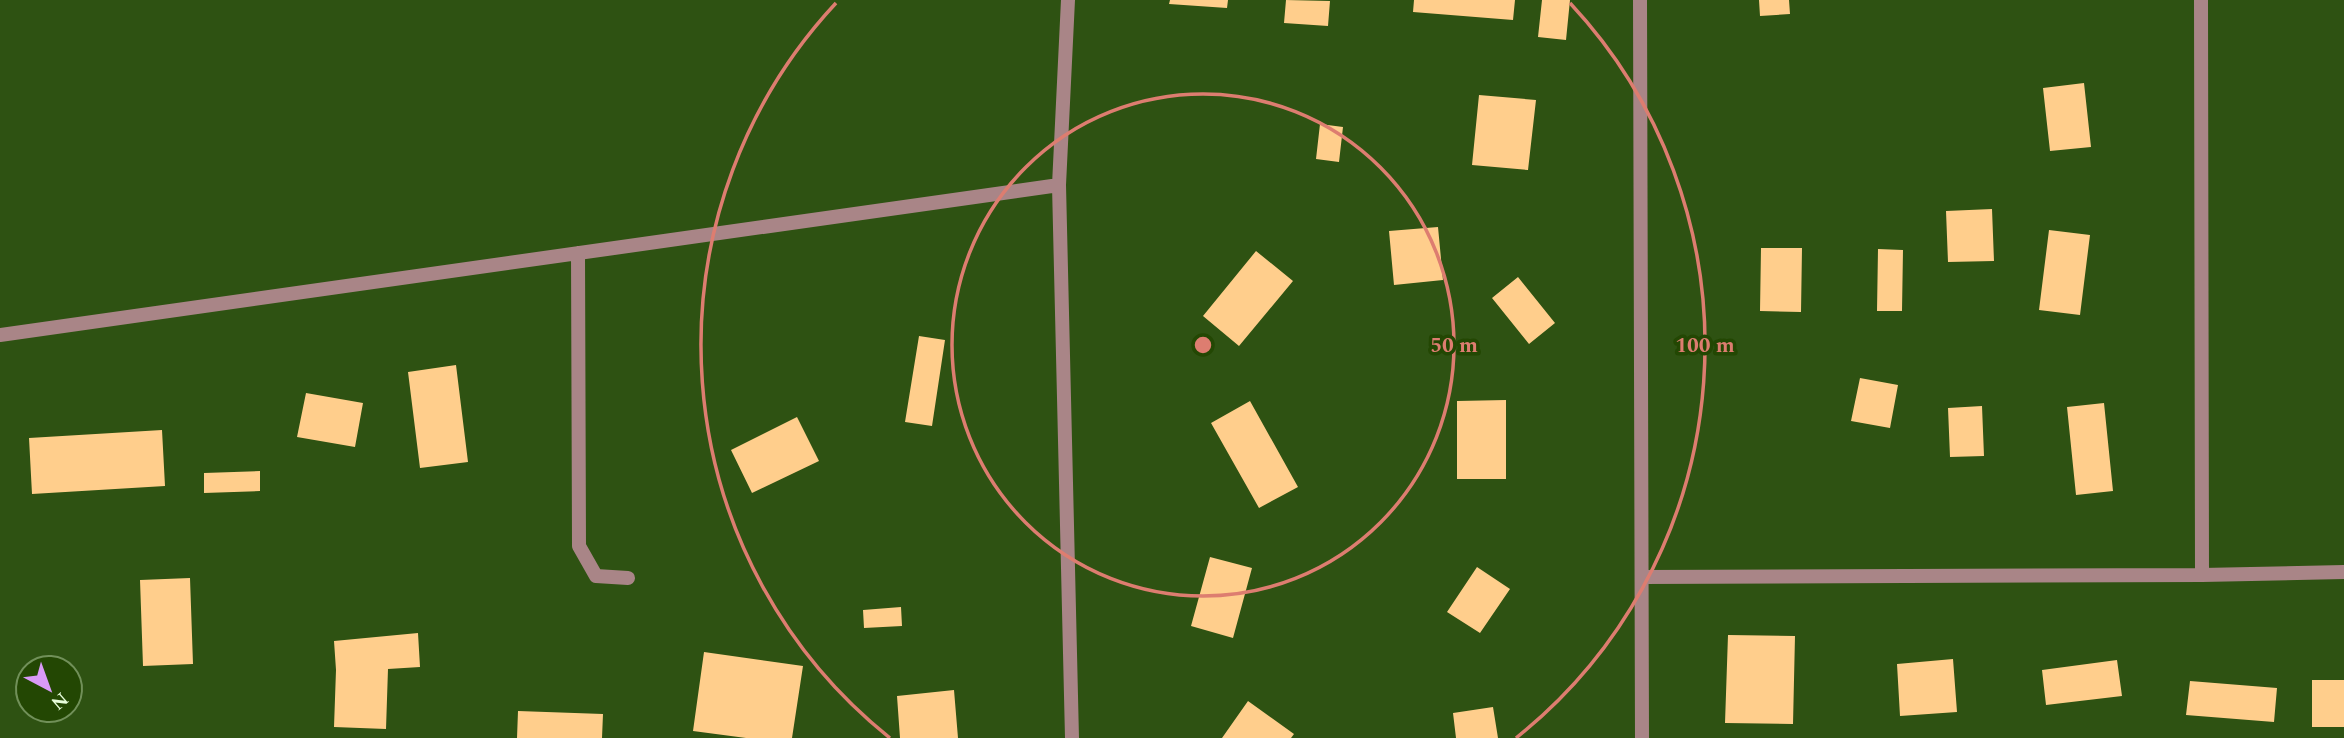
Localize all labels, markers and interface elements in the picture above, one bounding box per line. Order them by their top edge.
text: 50 m [1430,330,1478,362]
text: 100 m [1675,330,1735,362]
centre of rings [1191,333,1215,357]
north arrow [14,654,84,724]
text: N [44,685,75,717]

